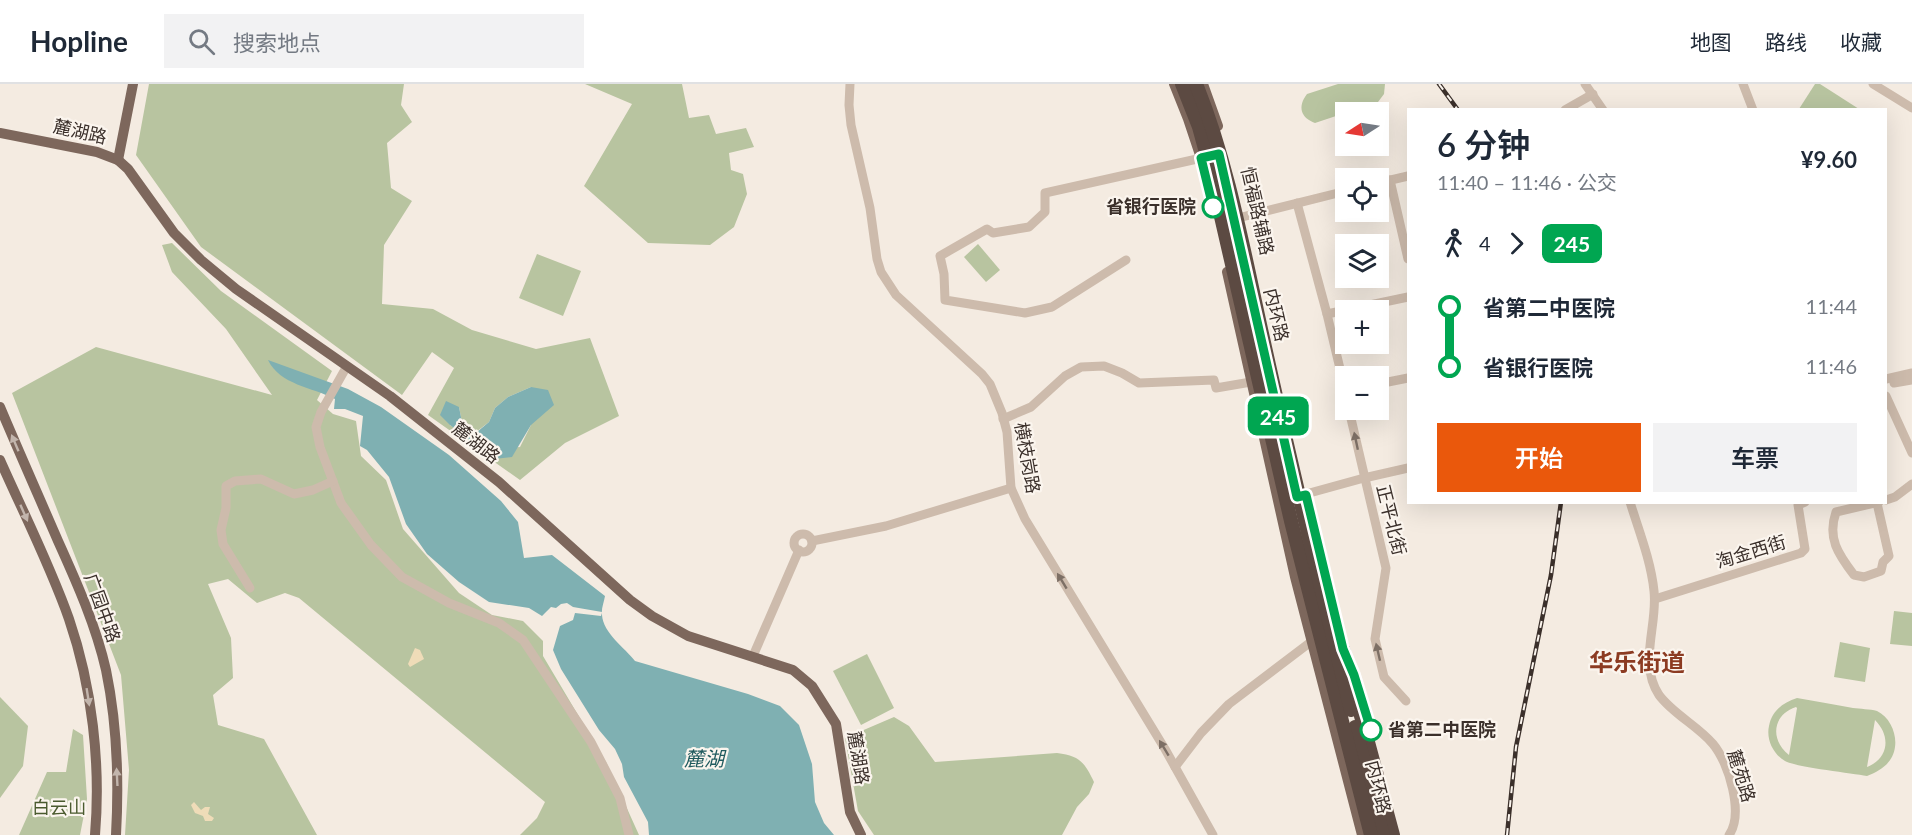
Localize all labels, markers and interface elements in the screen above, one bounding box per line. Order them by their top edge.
search box [164,14,584,68]
text: Hopline [30,24,128,58]
icon: search [185,25,218,58]
text: 搜索地点 [233,29,321,56]
text: 地图 [1690,29,1732,54]
text: 路线 [1765,29,1807,54]
text: 收藏 [1840,29,1882,54]
north arrow [1335,102,1389,156]
map controls [1335,102,1389,420]
street label: 麓湖路 [51,114,109,148]
text: 6 分钟 [1437,124,1530,164]
text: ¥9.60 [1801,146,1857,173]
street label: 恒福路辅路 [1237,164,1279,257]
button: locate [1335,168,1389,222]
text: 11:40 – 11:46 · 公交 [1437,170,1617,194]
place label: 省银行医院 [1106,195,1196,217]
marker: 省银行医院 [1202,196,1224,218]
icon: walk [1437,227,1470,260]
icon: forward [1500,227,1533,260]
text: 4 [1479,231,1491,255]
text: 245 [1554,231,1590,256]
button: layers [1335,234,1389,288]
street label: 内环路 [1260,286,1294,344]
text: 省第二中医院 [1483,294,1615,321]
text: 11:44 [1806,294,1857,318]
button: + [1335,300,1389,354]
text: 省银行医院 [1483,354,1593,381]
text: 11:46 [1806,354,1857,378]
button: − [1335,366,1389,420]
line badge: 245 [1244,396,1312,436]
text: 245 [1260,404,1296,429]
street label: 麓湖路 [449,417,505,468]
street label: 横枝岗路 [1011,420,1045,495]
button: 开始 [1437,423,1641,492]
button: 车票 [1653,423,1857,492]
one-way arrow [1350,431,1360,450]
one-way arrow [10,434,20,452]
street label: 正平北街 [1373,482,1411,557]
one-way arrow [19,505,29,523]
street label: 淘金西街 [1713,530,1788,572]
street label: 广园中路 [80,570,126,645]
one-way arrow [1056,573,1067,589]
one-way arrow [1373,643,1383,661]
district label: 华乐街道 [1589,647,1685,676]
one-way arrow [83,687,92,706]
place label: 省第二中医院 [1388,718,1496,740]
marker: 省第二中医院 [1360,719,1382,741]
street label: 麓湖路 [844,729,874,786]
one-way arrow [1158,740,1169,756]
water label: 麓湖 [684,746,727,770]
street label: 麓苑路 [1724,747,1760,805]
street label: 内环路 [1362,758,1396,816]
one-way arrow [112,767,121,786]
park label: 白云山 [32,796,86,818]

